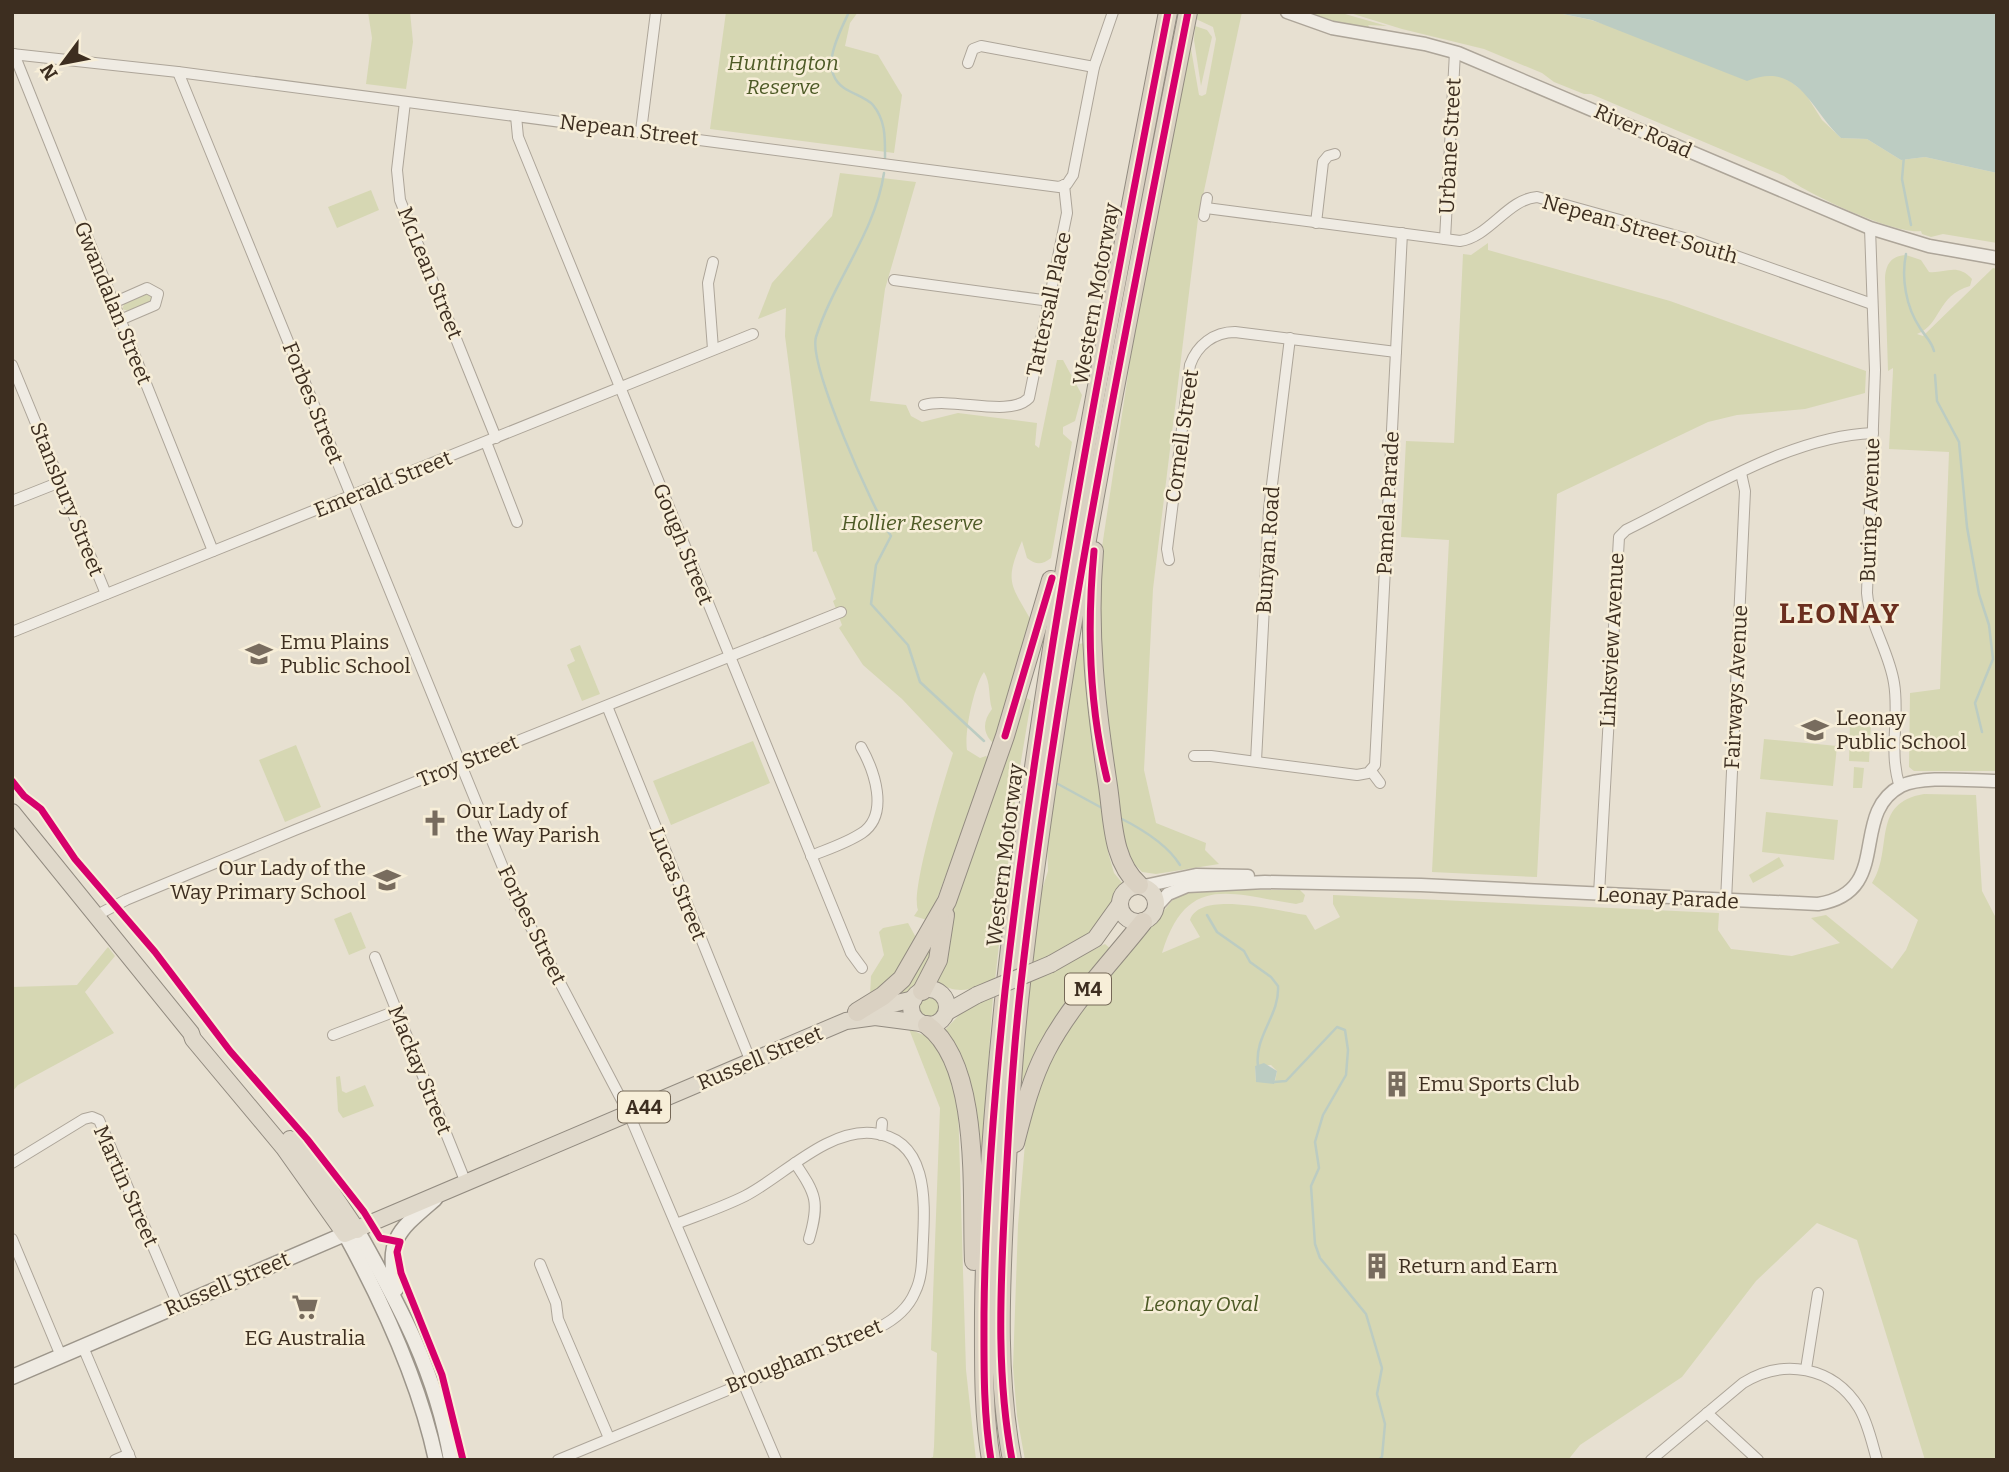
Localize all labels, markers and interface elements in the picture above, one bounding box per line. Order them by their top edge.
north arrow [28,28,98,98]
park label: Huntington Reserve [727,50,839,100]
text: N [35,59,63,84]
street label: Urbane Street [1433,77,1467,215]
street label: River Road [1590,98,1696,164]
street label: Nepean Street [558,109,700,151]
street label: Nepean Street South [1539,189,1741,269]
street label: Western Motorway [1067,200,1125,387]
street label: McLean Street [392,203,468,343]
street label: Gwandalan Street [68,218,158,389]
street label: Tattersall Place [1021,229,1077,379]
street label: Forbes Street [277,338,349,468]
street label: Cornell Street [1160,367,1204,504]
street label: Stansbury Street [24,418,110,580]
street label: Pamela Parade [1371,430,1405,576]
street label: Buring Avenue [1854,437,1886,583]
street label: Emerald Street [310,444,456,523]
street label: Gough Street [647,480,719,609]
street label: Bunyan Road [1251,485,1285,615]
park label: Hollier Reserve [841,510,983,536]
street label: Linksview Avenue [1594,552,1630,728]
district label: LEONAY [1779,597,1901,630]
street label: Fairways Avenue [1719,604,1753,770]
place label: Emu Plains Public School [280,629,411,679]
school or university icon: Emu Plains Public School [244,639,274,669]
place label: Leonay Public School [1836,705,1967,755]
school or university icon: Leonay Public School [1800,715,1830,745]
street label: Troy Street [414,729,523,793]
street label: Western Motorway [981,761,1029,948]
place label: Our Lady of the Way Parish [456,798,600,848]
church icon: Our Lady of the Way Parish [420,808,450,838]
street label: Lucas Street [644,824,713,945]
place label: Our Lady of the Way Primary School [170,855,366,905]
street label: Forbes Street [492,861,572,989]
school or university icon: Our Lady of the Way Primary School [372,865,402,895]
street label: Leonay Parade [1596,881,1740,915]
road number: M4 [1065,973,1111,1004]
street label: Mackay Street [382,1002,458,1139]
street label: Russell Street [693,1020,827,1096]
building icon: Emu Sports Club [1382,1069,1412,1099]
place label: Emu Sports Club [1418,1071,1580,1097]
road number: A44 [618,1092,670,1122]
street label: Martin Street [88,1121,164,1251]
street label: Russell Street [160,1246,294,1322]
building icon: Return and Earn [1362,1251,1392,1281]
place label: Return and Earn [1398,1253,1558,1279]
park label: Leonay Oval [1143,1291,1259,1317]
supermarket icon: EG Australia [290,1292,320,1322]
street label: Brougham Street [722,1313,886,1399]
place label: EG Australia [245,1325,366,1351]

